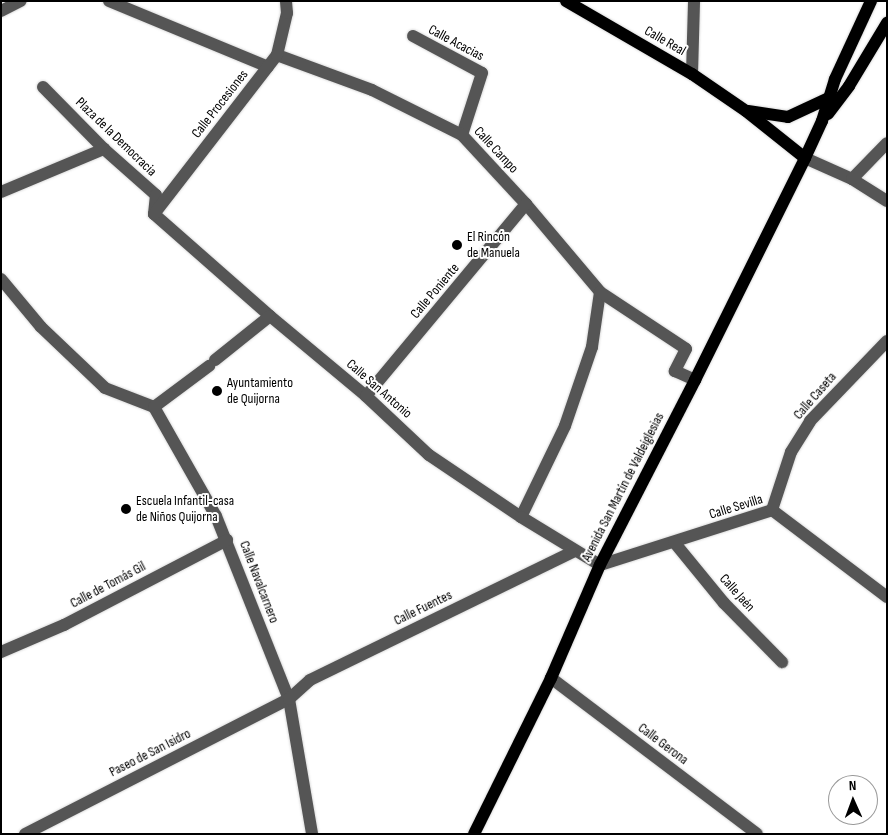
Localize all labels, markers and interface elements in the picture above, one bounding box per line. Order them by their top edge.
street label: Calle Acacias [425,21,487,65]
street label: Calle Real [641,22,689,60]
street label: Calle Procesiones [188,67,252,141]
street label: Plaza de la Democracia [72,94,160,180]
street label: Calle Campo [470,123,522,177]
place label: El Rincón de Manuela [467,229,520,262]
marker: El Rincón de Manuela [451,239,463,251]
street label: Calle Poniente [407,260,463,322]
street label: Calle San Antonio [343,356,415,422]
street label: Calle Caseta [790,369,840,423]
place label: Ayuntamiento de Quijorna [227,375,293,408]
marker: Ayuntamiento de Quijorna [211,385,223,397]
street label: Avenida San Martín de Valdeiglesias [578,410,668,564]
street label: Calle Sevilla [707,491,765,523]
place label: Escuela Infantil-casa de Niños Quijorna [136,493,234,526]
marker: Escuela Infantil-casa de Niños Quijorna [120,503,132,515]
street label: Calle Navalcarnero [236,539,282,625]
street label: Calle de Tomás Gil [67,558,149,612]
street label: Calle Jaén [716,571,758,615]
street label: Calle Fuentes [391,587,455,629]
street label: Calle Gerona [635,720,691,768]
street label: Paseo de San Isidro [107,725,193,781]
north arrow [828,775,878,825]
text: N [848,777,857,794]

